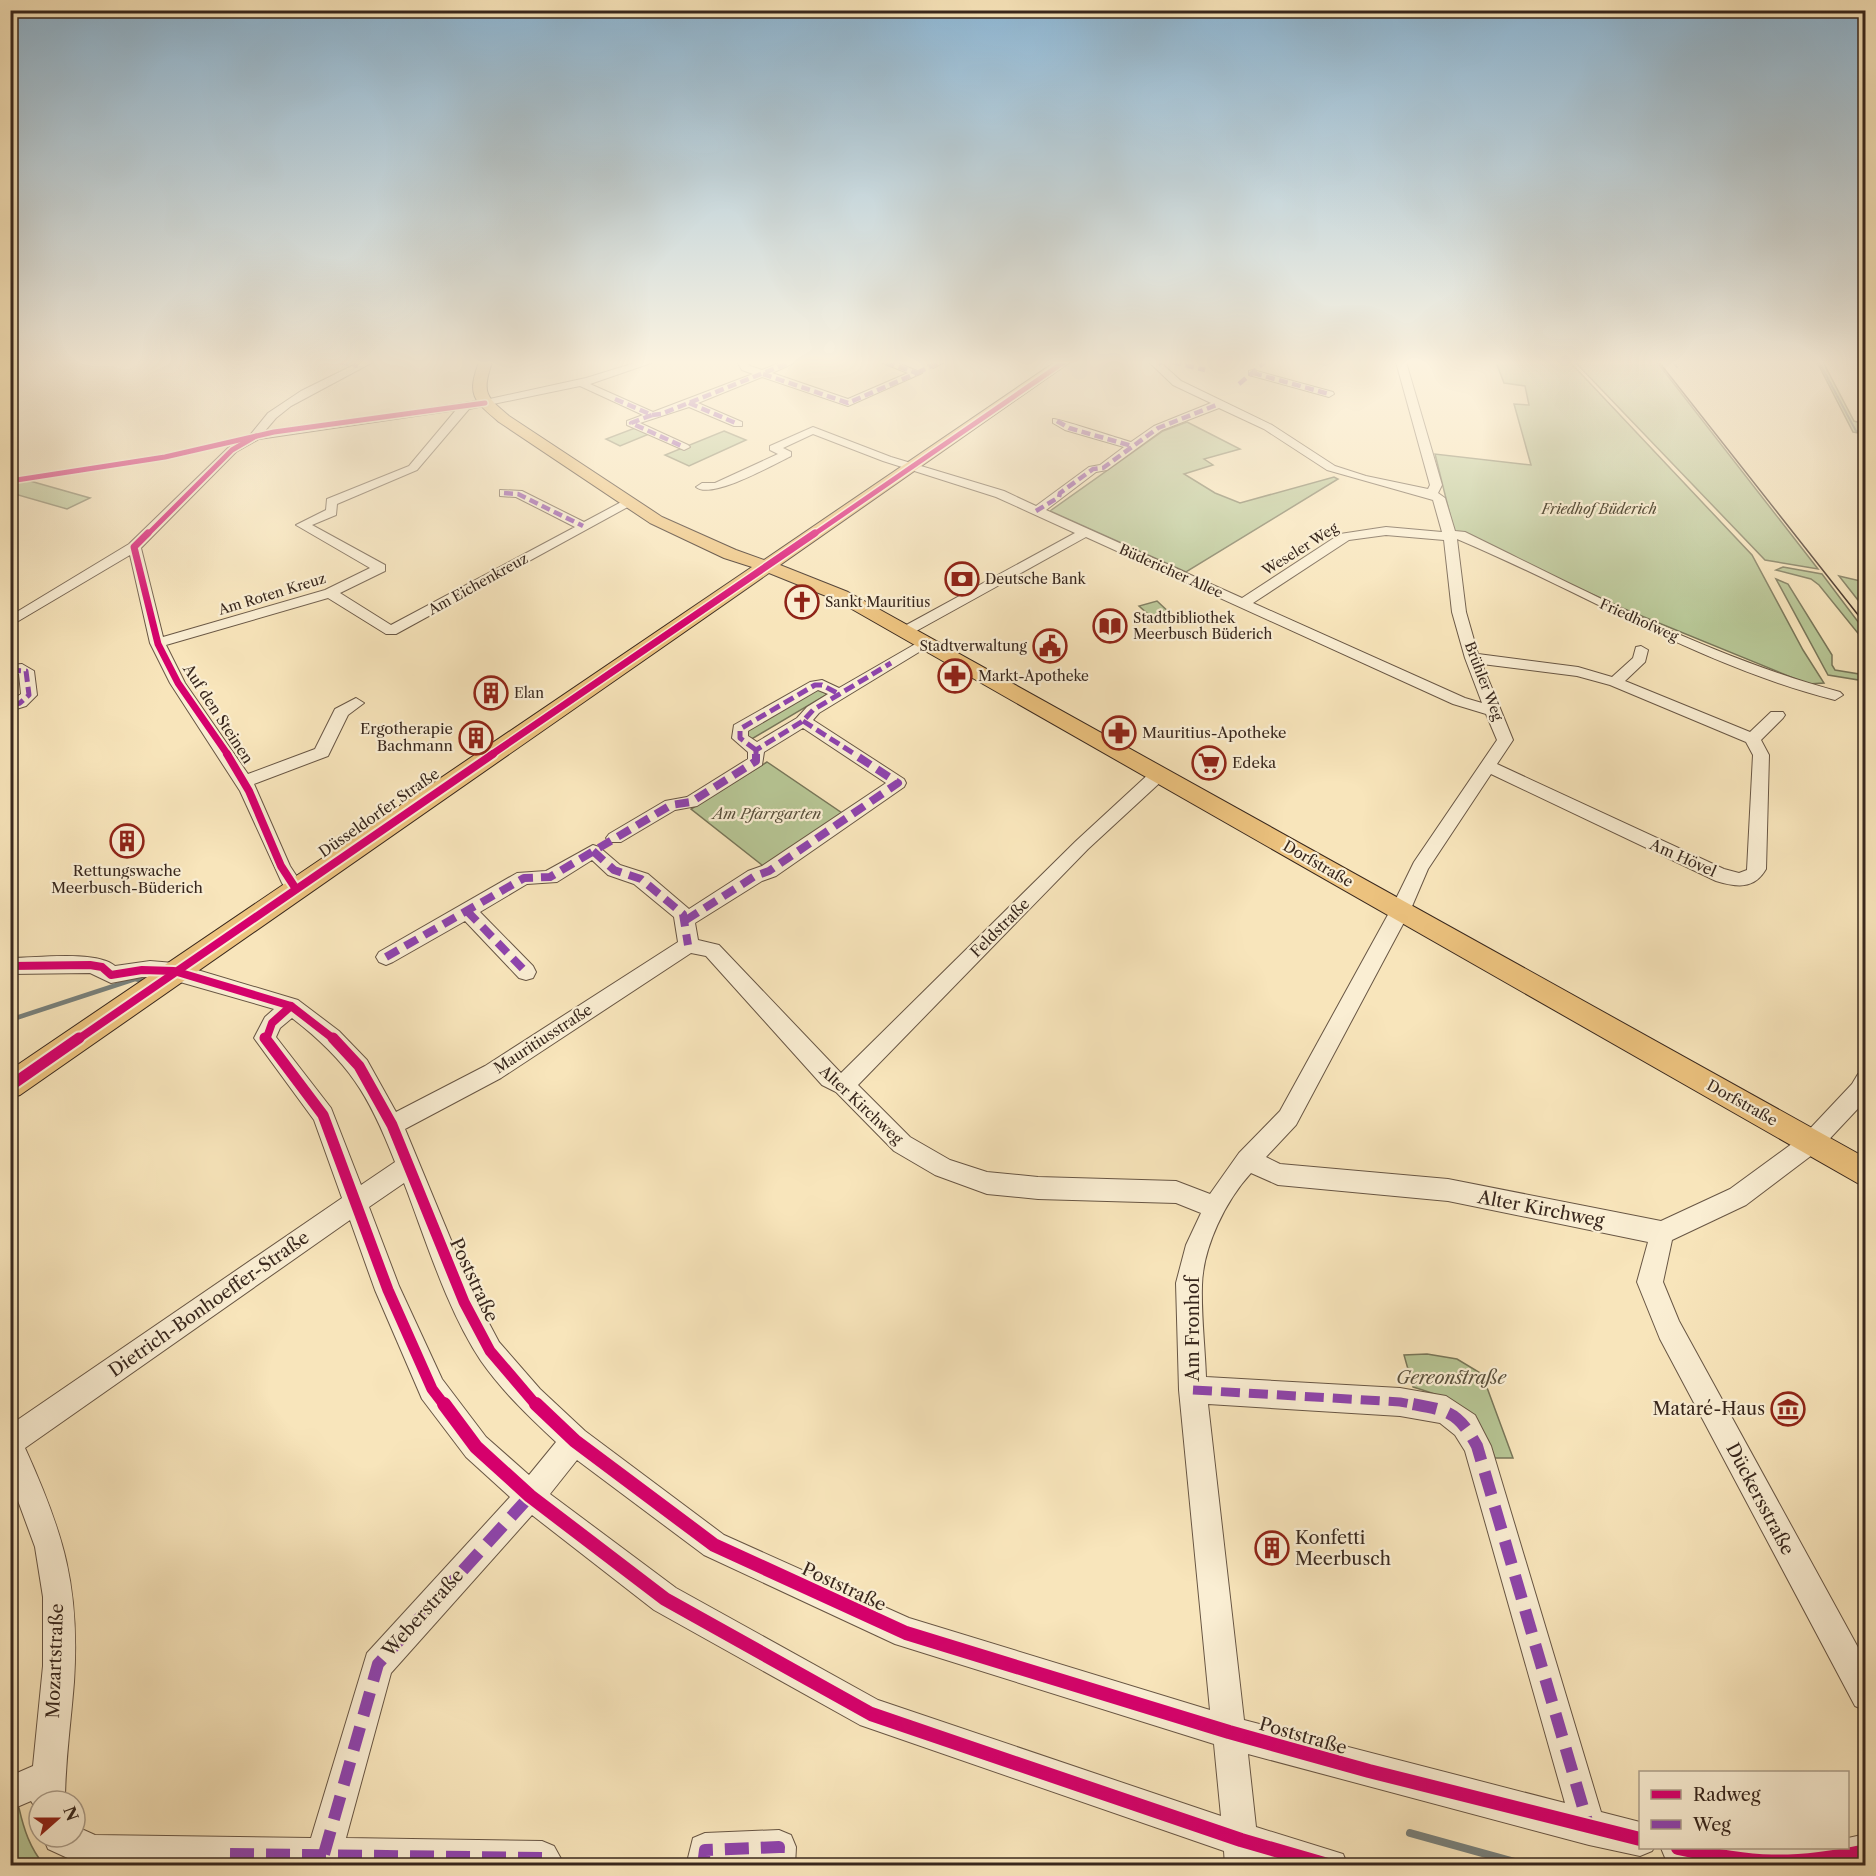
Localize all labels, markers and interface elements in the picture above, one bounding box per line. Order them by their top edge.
park label: Friedhof Büderich [1540,500,1657,518]
street label: Weseler Weg [1258,518,1342,580]
street label: Büdericher Allee [1116,540,1226,602]
street label: Am Eichenkreuz [424,549,531,619]
bank icon: Deutsche Bank [944,561,980,597]
street label: Am Roten Kreuz [215,569,328,619]
place label: Deutsche Bank [985,570,1086,588]
church icon: Sankt Mauritius [784,584,820,620]
place label: Sankt Mauritius [825,593,930,611]
street label: Friedhofweg [1597,595,1682,646]
library icon: Stadtbibliothek Meerbusch Büderich [1092,608,1128,644]
place label: Stadtbibliothek Meerbusch Büderich [1133,609,1272,643]
public building icon: Stadtverwaltung [1032,628,1068,664]
place label: Stadtverwaltung [919,637,1028,655]
street label: Brühler Weg [1461,639,1507,724]
pharmacy icon: Markt-Apotheke [937,658,973,694]
street label: Auf den Steinen [179,660,258,768]
place label: Markt-Apotheke [978,667,1089,685]
building icon: Elan [473,675,509,711]
place label: Elan [514,684,544,702]
pharmacy icon: Mauritius-Apotheke [1101,715,1137,751]
place label: Ergotherapie Bachmann [360,719,454,755]
building icon: Ergotherapie Bachmann [458,720,494,756]
place label: Mauritius-Apotheke [1142,723,1286,742]
supermarket icon: Edeka [1191,745,1227,781]
place label: Edeka [1232,753,1276,772]
street label: Düsseldorfer Straße [315,764,443,861]
park label: Am Pfarrgarten [711,804,821,823]
building icon: Rettungswache Meerbusch-Büderich [109,823,145,859]
street label: Am Hövel [1646,834,1720,881]
street label: Dorfstraße [1280,836,1357,891]
place label: Rettungswache Meerbusch-Büderich [51,861,204,897]
street label: Feldstraße [966,894,1033,961]
street label: Mauritiusstraße [490,1000,595,1077]
street label: Alter Kirchweg [815,1061,907,1148]
street label: Dorfstraße [1704,1075,1781,1130]
street label: Alter Kirchweg [1475,1186,1607,1232]
street label: Dietrich-Bonhoeffer-Straße [105,1226,313,1382]
street label: Poststraße [445,1234,503,1326]
street label: Am Fronhof [1182,1274,1204,1382]
park label: Gereonstraße [1396,1367,1507,1389]
museum icon: Mataré-Haus [1770,1391,1806,1427]
place label: Mataré-Haus [1652,1398,1765,1420]
street label: Dückersstraße [1721,1439,1799,1559]
place label: Konfetti Meerbusch [1295,1527,1391,1570]
building icon: Konfetti Meerbusch [1254,1530,1290,1566]
street label: Poststraße [798,1558,890,1616]
street label: Weberstraße [377,1565,468,1662]
street label: Mozartstraße [42,1603,68,1719]
street label: Poststraße [1257,1713,1349,1759]
legend [1639,1771,1849,1849]
text: Radweg [1693,1784,1761,1806]
north arrow [27,1789,87,1849]
text: N [59,1804,83,1824]
text: Weg [1692,1814,1731,1836]

